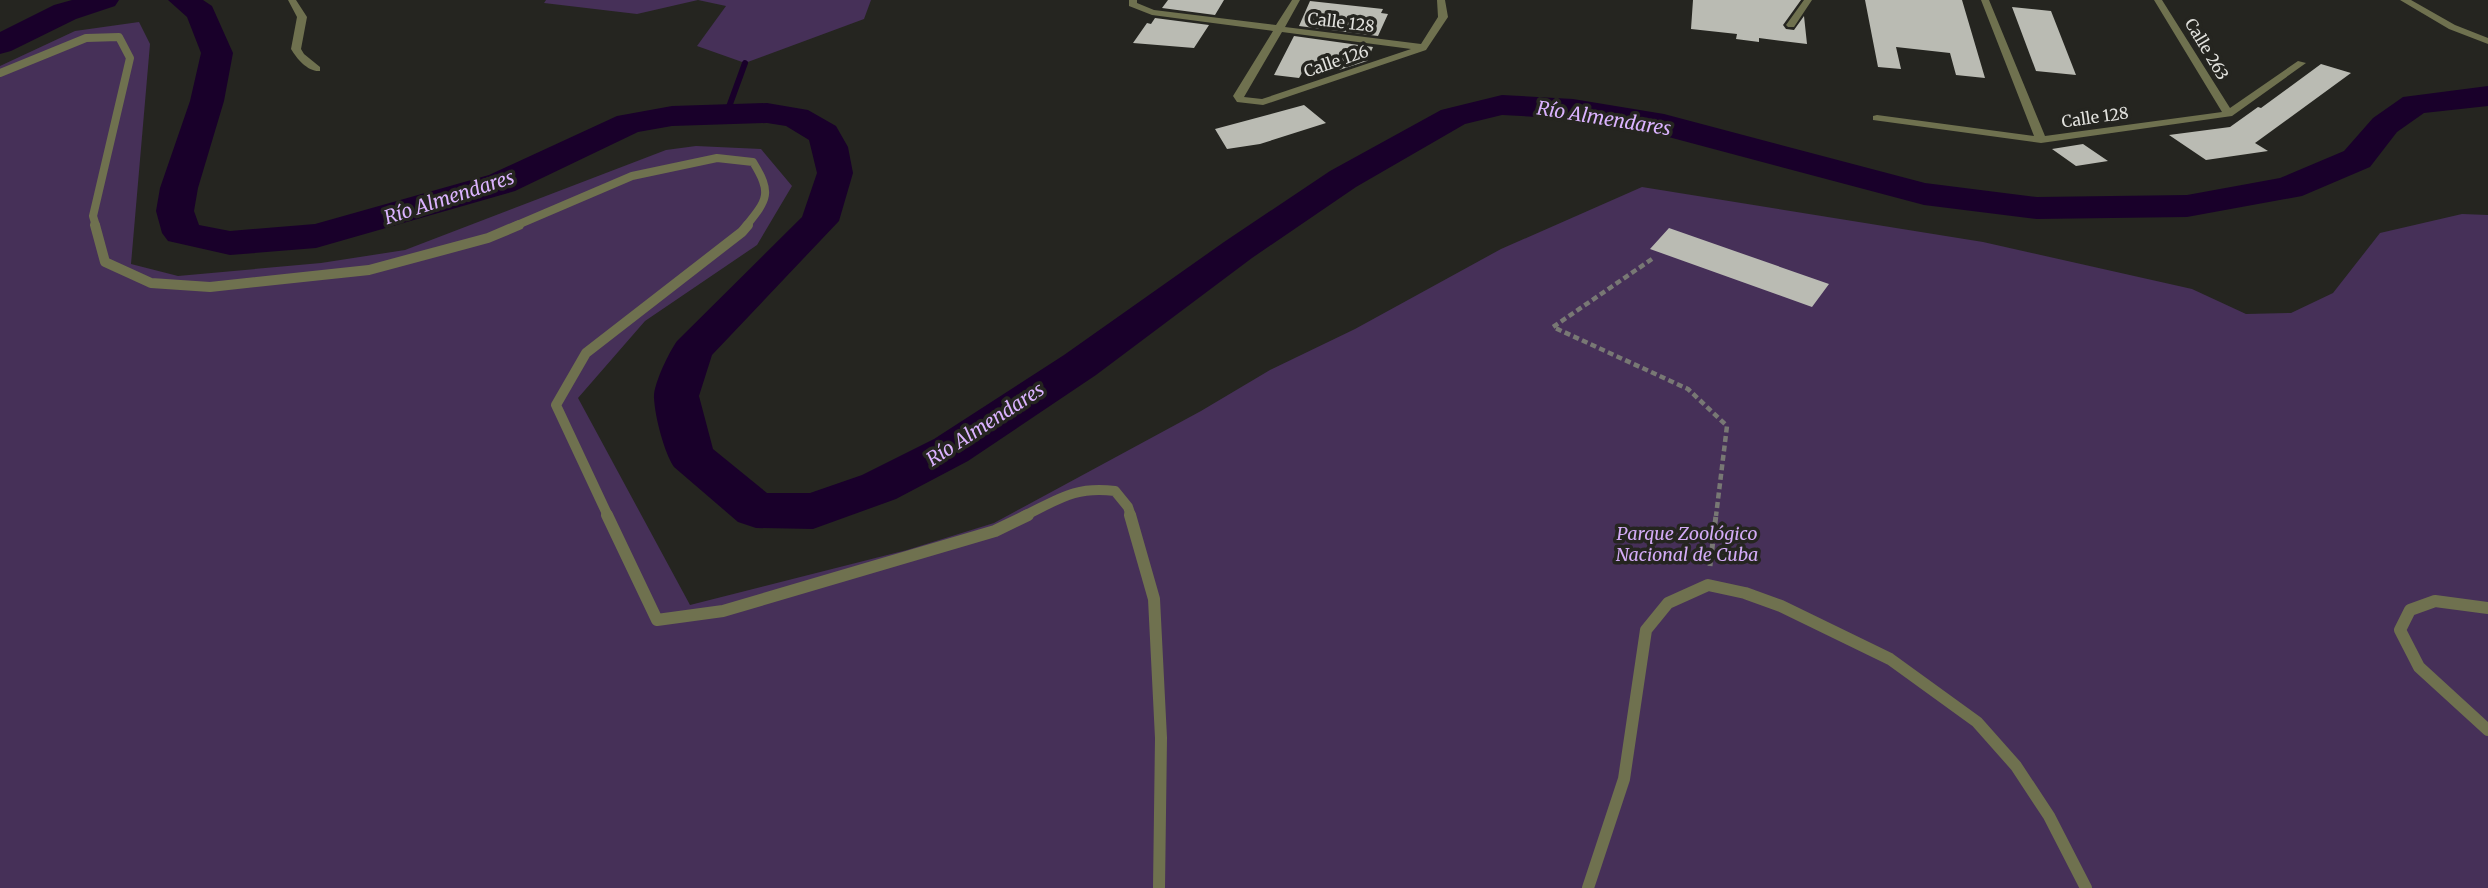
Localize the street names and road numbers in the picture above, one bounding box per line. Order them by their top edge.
street label: Calle 128 [1306,8,1376,36]
street label: Calle 263 [2181,15,2233,83]
street label: Calle 126 [1301,41,1371,81]
street label: Calle 128 [2060,102,2130,132]

